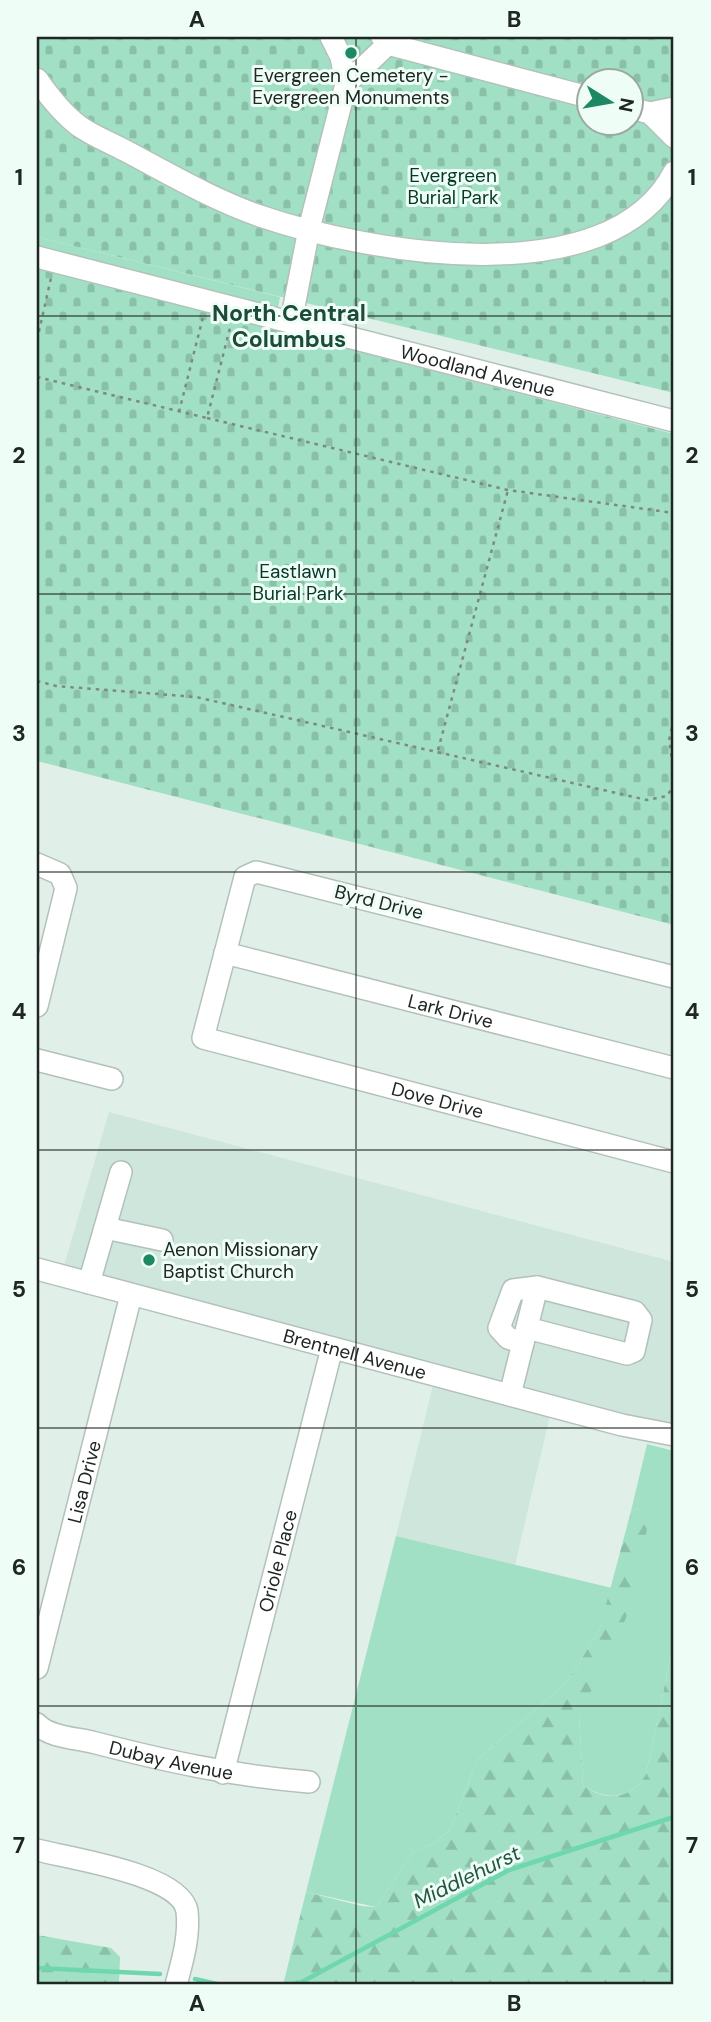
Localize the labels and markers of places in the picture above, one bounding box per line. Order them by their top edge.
marker: Evergreen Cemetery - Evergreen Monuments [343,45,359,61]
place label: Evergreen Cemetery - Evergreen Monuments [252,63,450,110]
place label: Aenon Missionary Baptist Church [163,1237,319,1284]
marker: Aenon Missionary Baptist Church [141,1252,157,1268]

